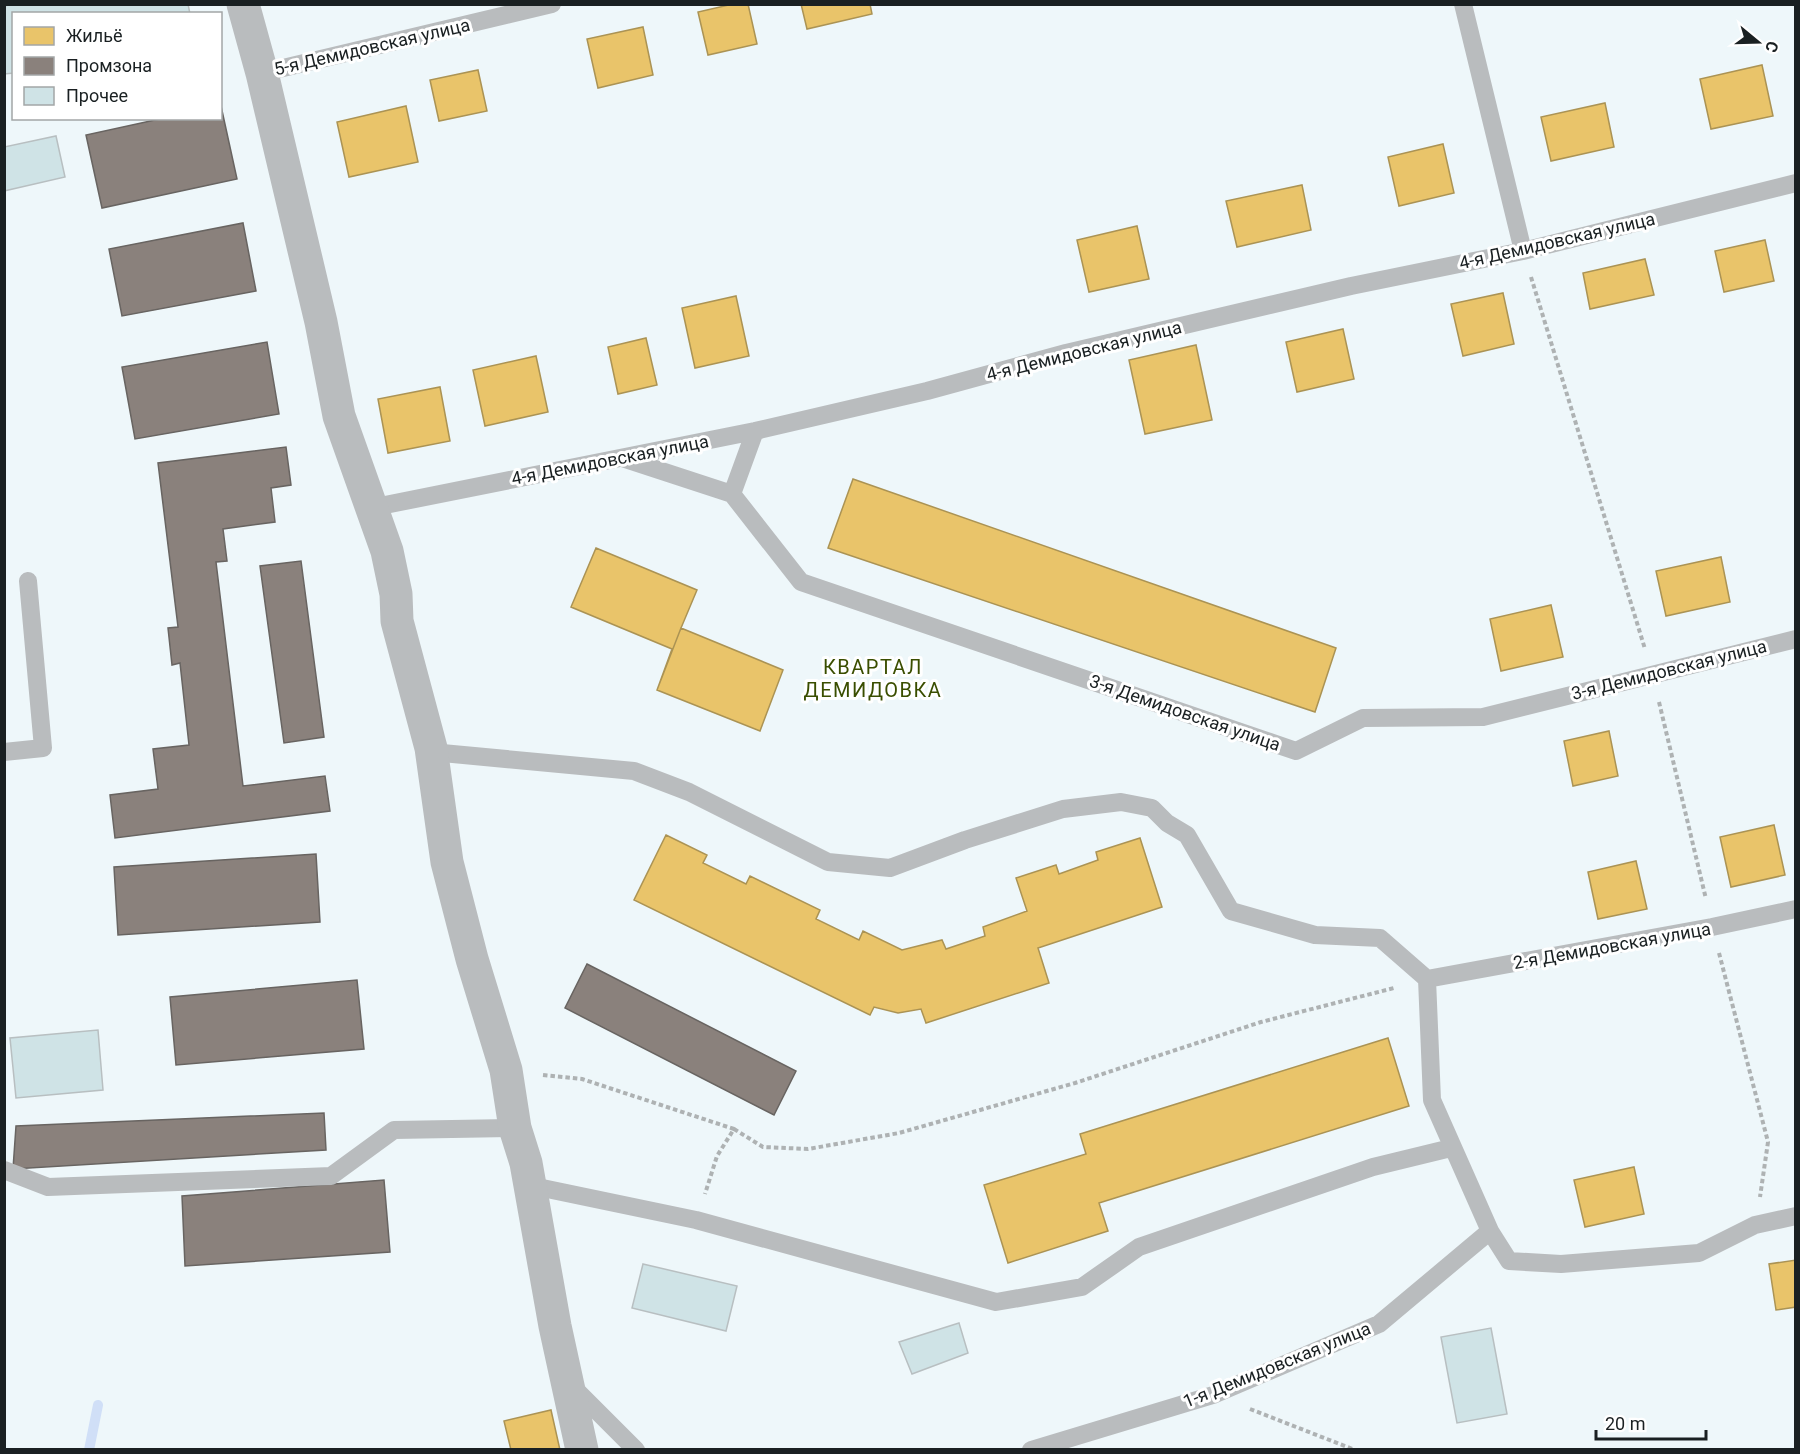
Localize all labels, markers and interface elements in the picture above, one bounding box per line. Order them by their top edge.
legend [12,12,222,120]
north arrow [1728,12,1788,72]
street label: 5-я Демидовская улица [272,14,472,79]
text: Жильё [66,25,122,46]
text: С [1761,39,1782,55]
text: Промзона [66,55,152,76]
text: Прочее [66,85,128,106]
street label: 4-я Демидовская улица [1457,208,1657,273]
street label: 4-я Демидовская улица [984,316,1184,385]
street label: 4-я Демидовская улица [510,430,710,489]
street label: 3-я Демидовская улица [1569,635,1769,704]
district label: КВАРТАЛ ДЕМИДОВКА [804,655,942,702]
street label: 3-я Демидовская улица [1087,670,1283,755]
street label: 2-я Демидовская улица [1511,918,1712,973]
street label: 1-я Демидовская улица [1180,1317,1374,1412]
scale bar [1596,1403,1706,1441]
text: 20 m [1605,1413,1645,1434]

